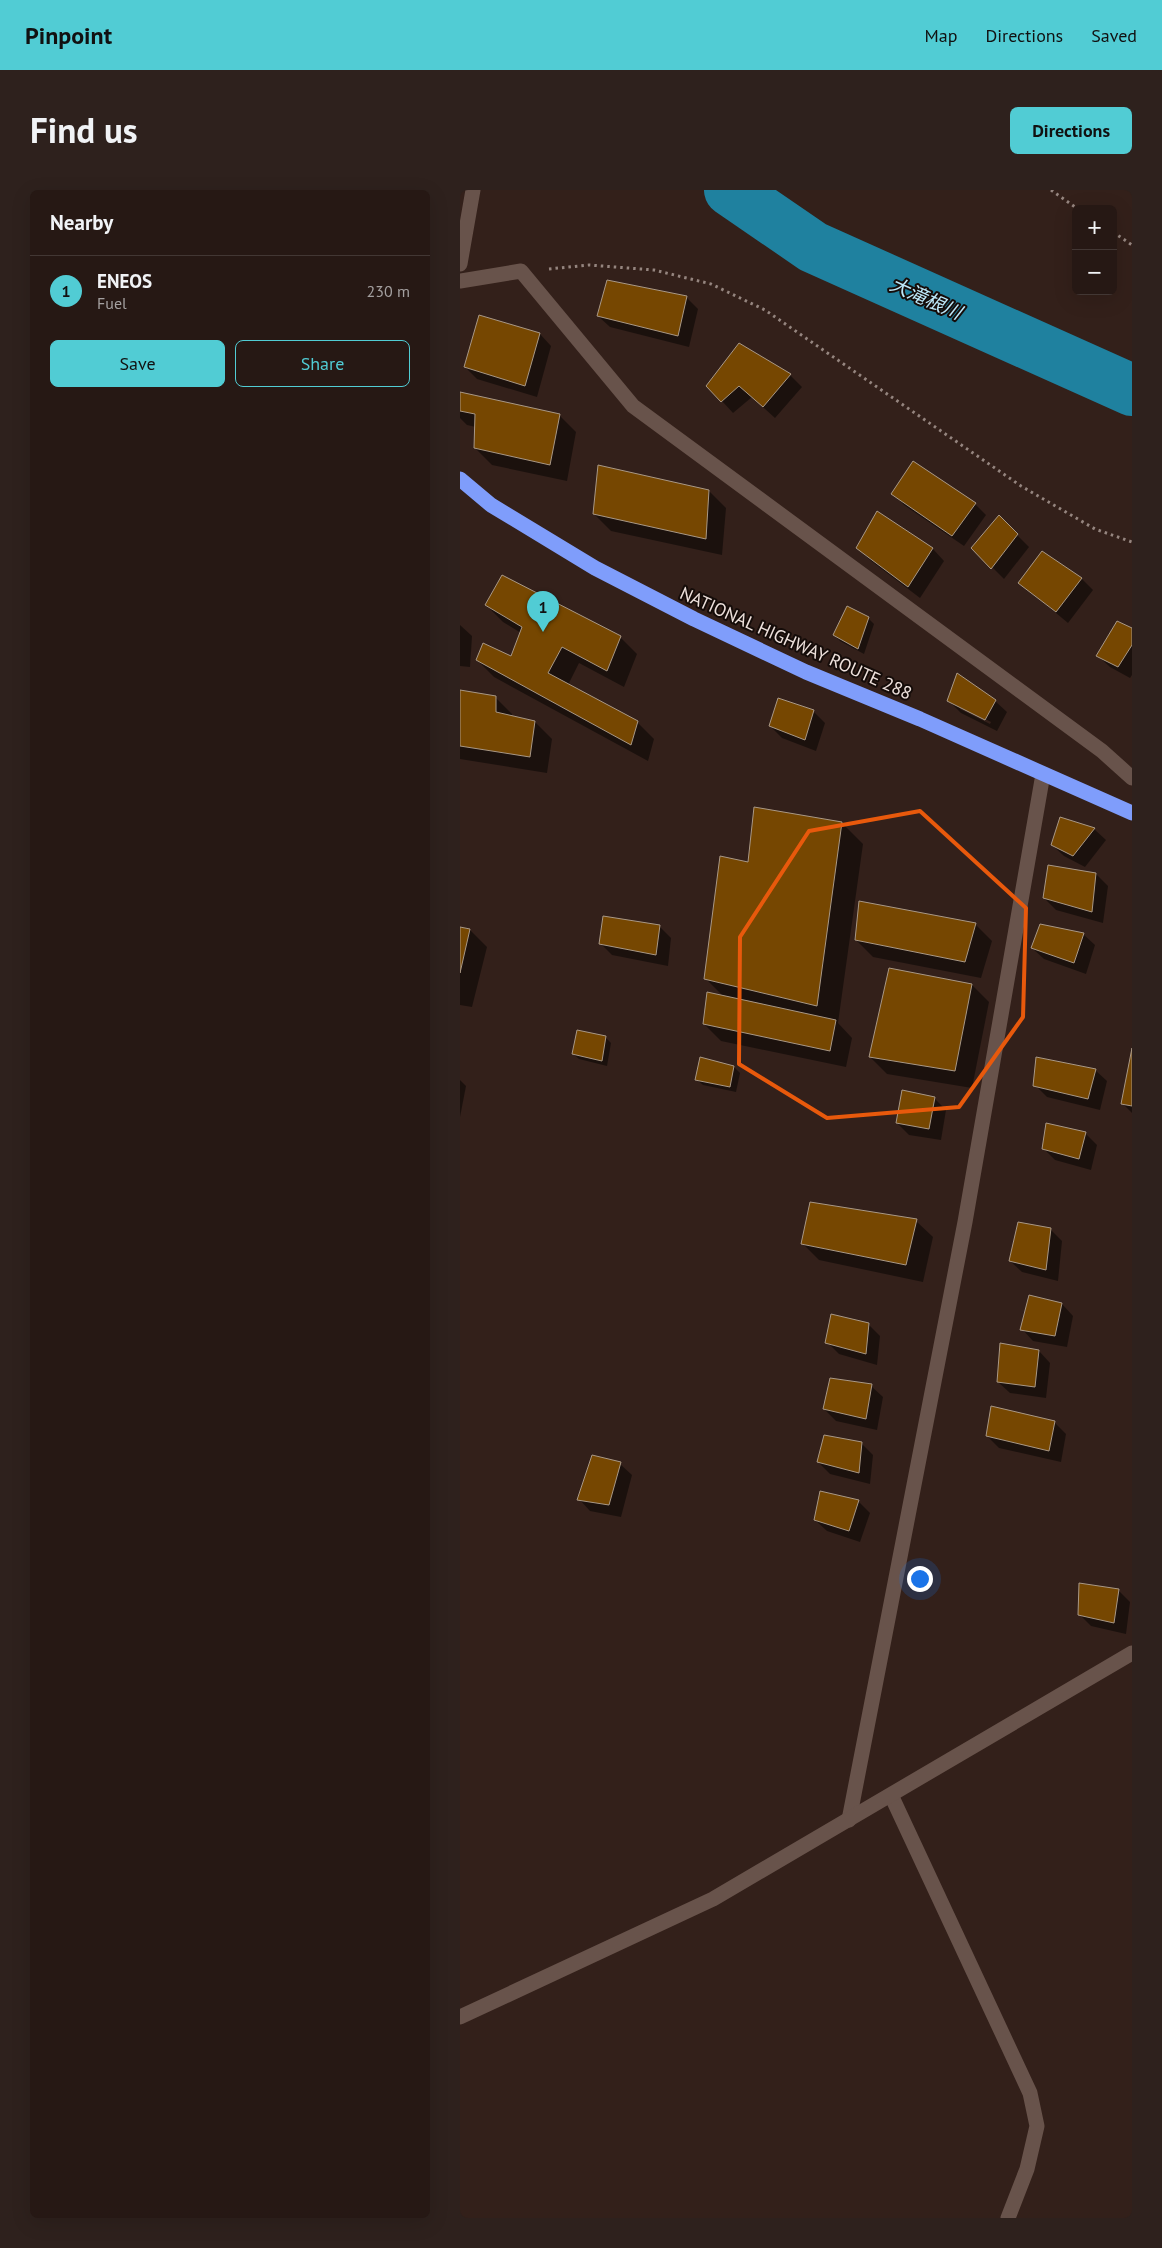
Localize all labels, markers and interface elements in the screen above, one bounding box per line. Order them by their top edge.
text: Pinpoint [25,20,112,51]
text: Map [925,24,957,47]
text: Directions [985,24,1063,47]
text: Saved [1091,24,1137,47]
text: Find us [30,107,138,153]
button: Directions [1010,107,1132,154]
map controls [1072,205,1117,295]
button: + [1072,205,1117,250]
text: Nearby [50,209,113,236]
button: − [1072,250,1117,295]
text: ENEOS [97,269,152,293]
water label: 大滝根川 [886,272,967,325]
text: 1 [61,281,71,301]
text: 230 m [367,281,410,301]
text: Fuel [97,293,127,313]
button: Save [50,340,225,387]
button: Share [235,340,410,387]
street label: NATIONAL HIGHWAY ROUTE 288 [677,581,915,705]
pin: 1 [527,591,559,632]
your location [907,1566,933,1592]

